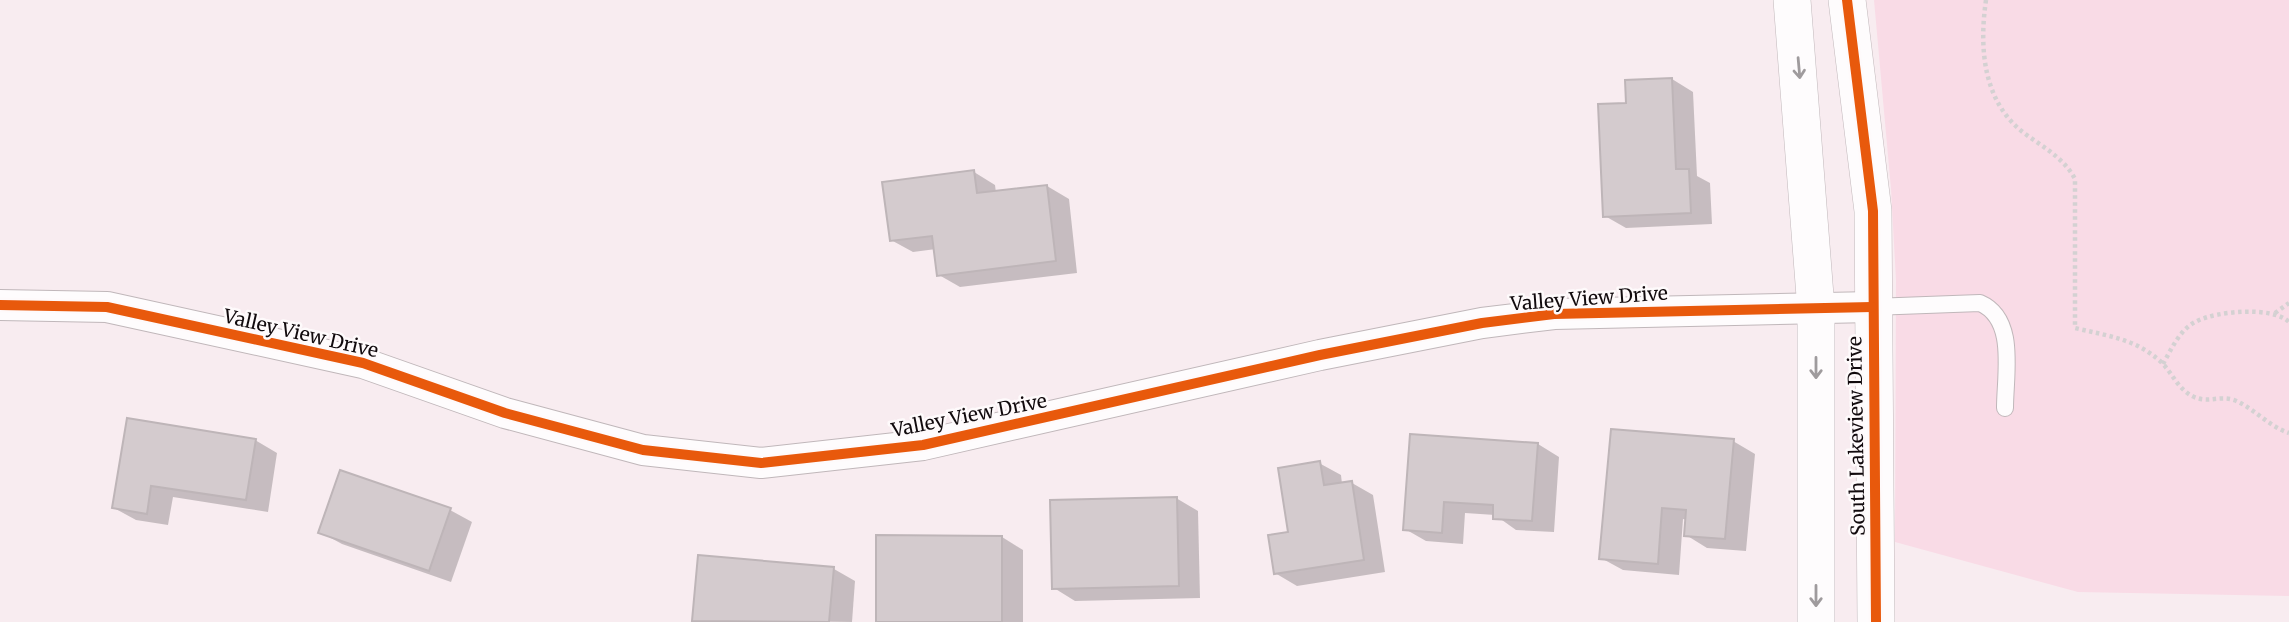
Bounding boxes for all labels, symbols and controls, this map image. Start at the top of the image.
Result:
one-way arrow [1792,56,1805,79]
street label: Valley View Drive [1508,281,1669,316]
street label: Valley View Drive [220,303,381,362]
street label: South Lakeview Drive [1842,336,1870,536]
one-way arrow [1809,357,1823,380]
street label: Valley View Drive [888,388,1049,442]
one-way arrow [1809,584,1823,607]

